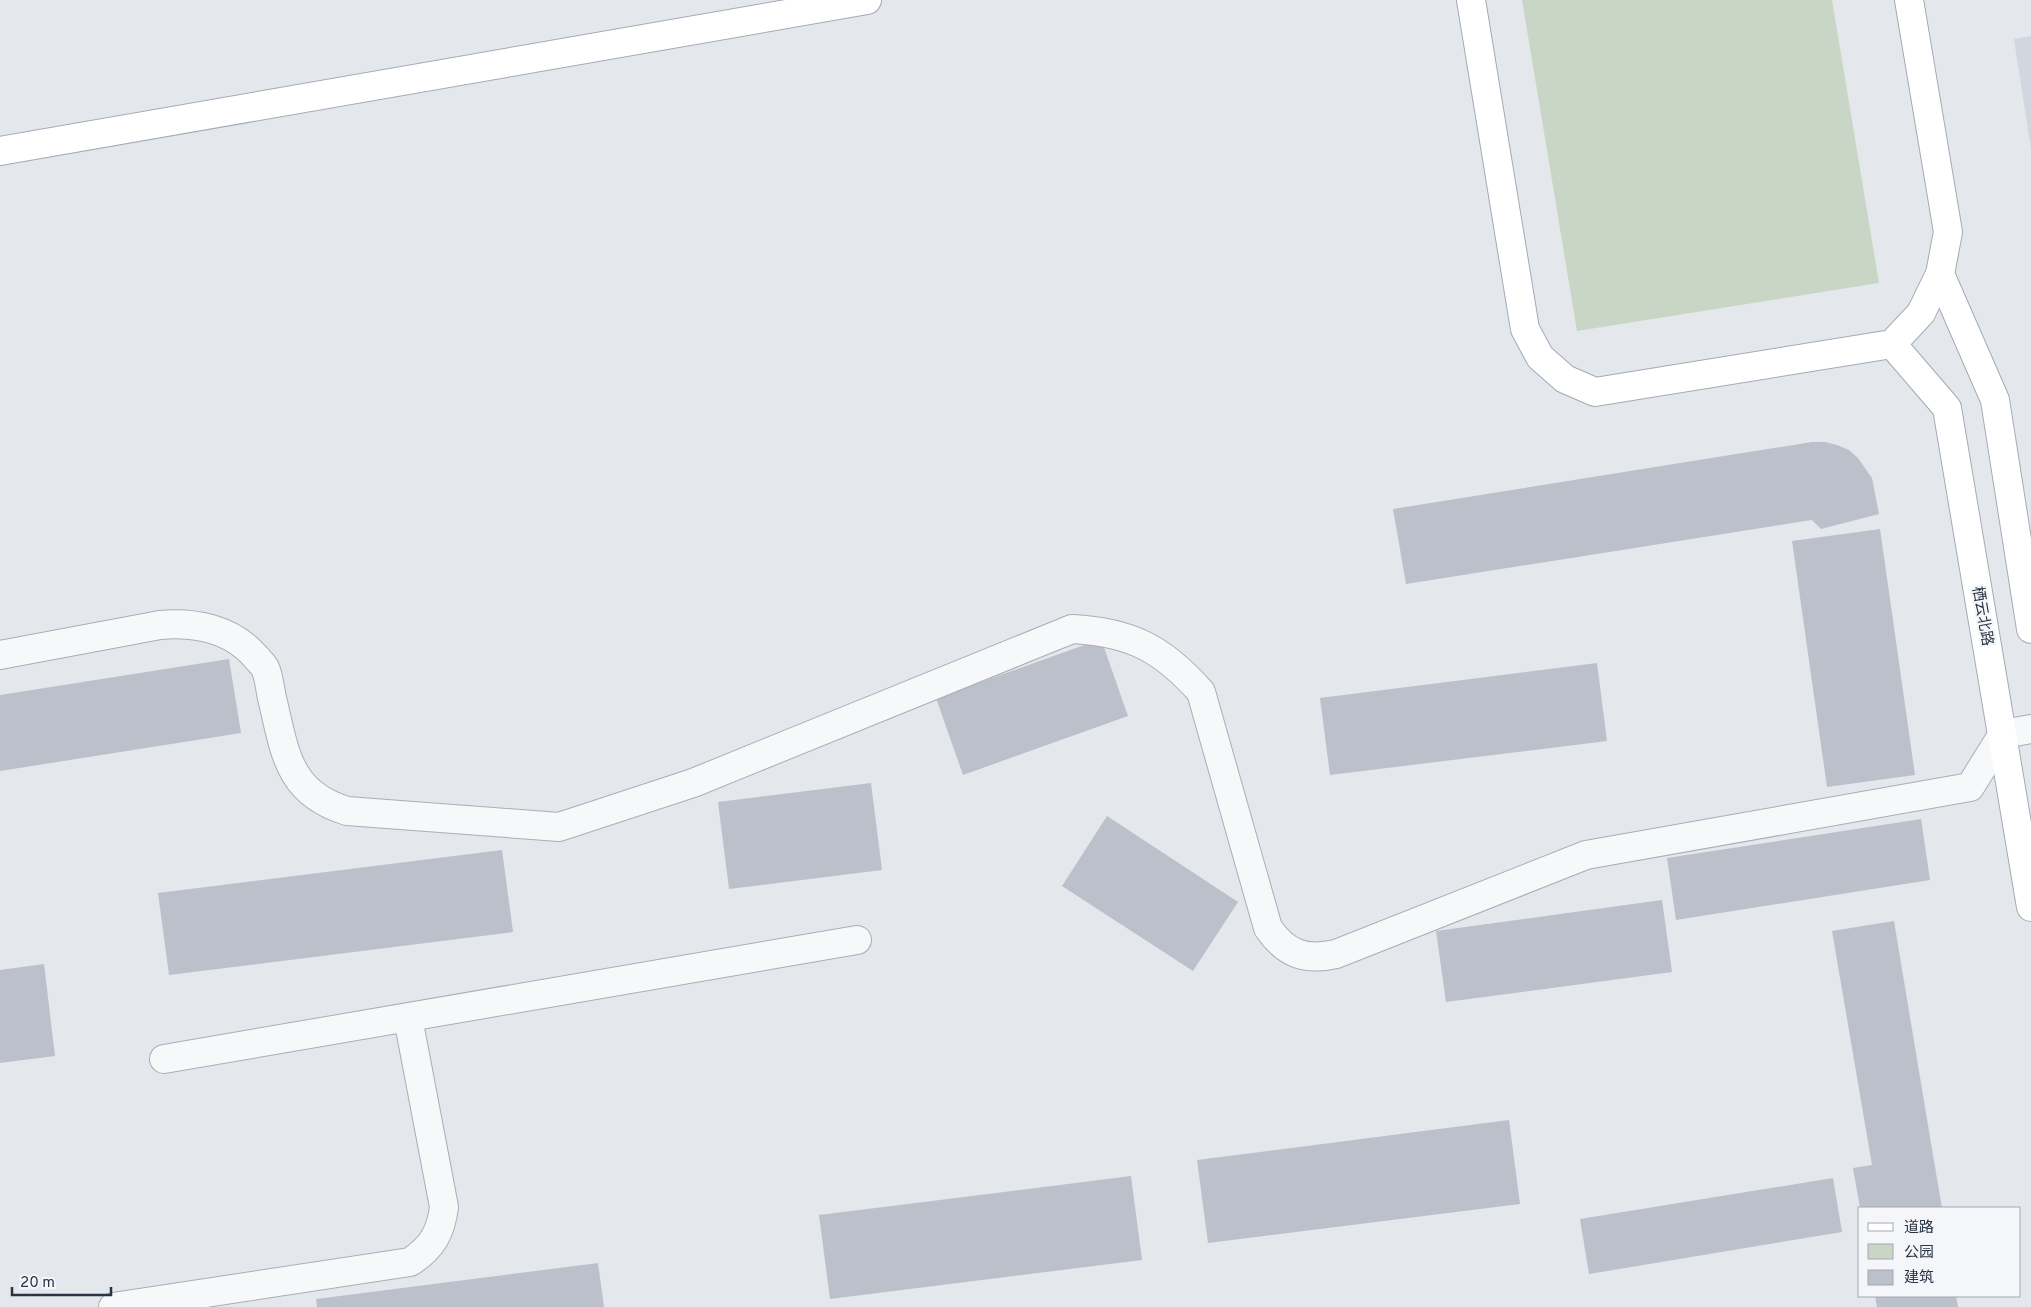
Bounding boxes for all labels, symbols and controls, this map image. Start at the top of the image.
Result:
street label: 栖云北路 [1967,585,1997,647]
legend [1858,1207,2021,1297]
text: 道路 [1904,1219,1934,1238]
text: 公园 [1904,1244,1934,1263]
scale bar [12,1264,111,1296]
text: 建筑 [1904,1269,1934,1288]
text: 20 m [20,1274,55,1293]

